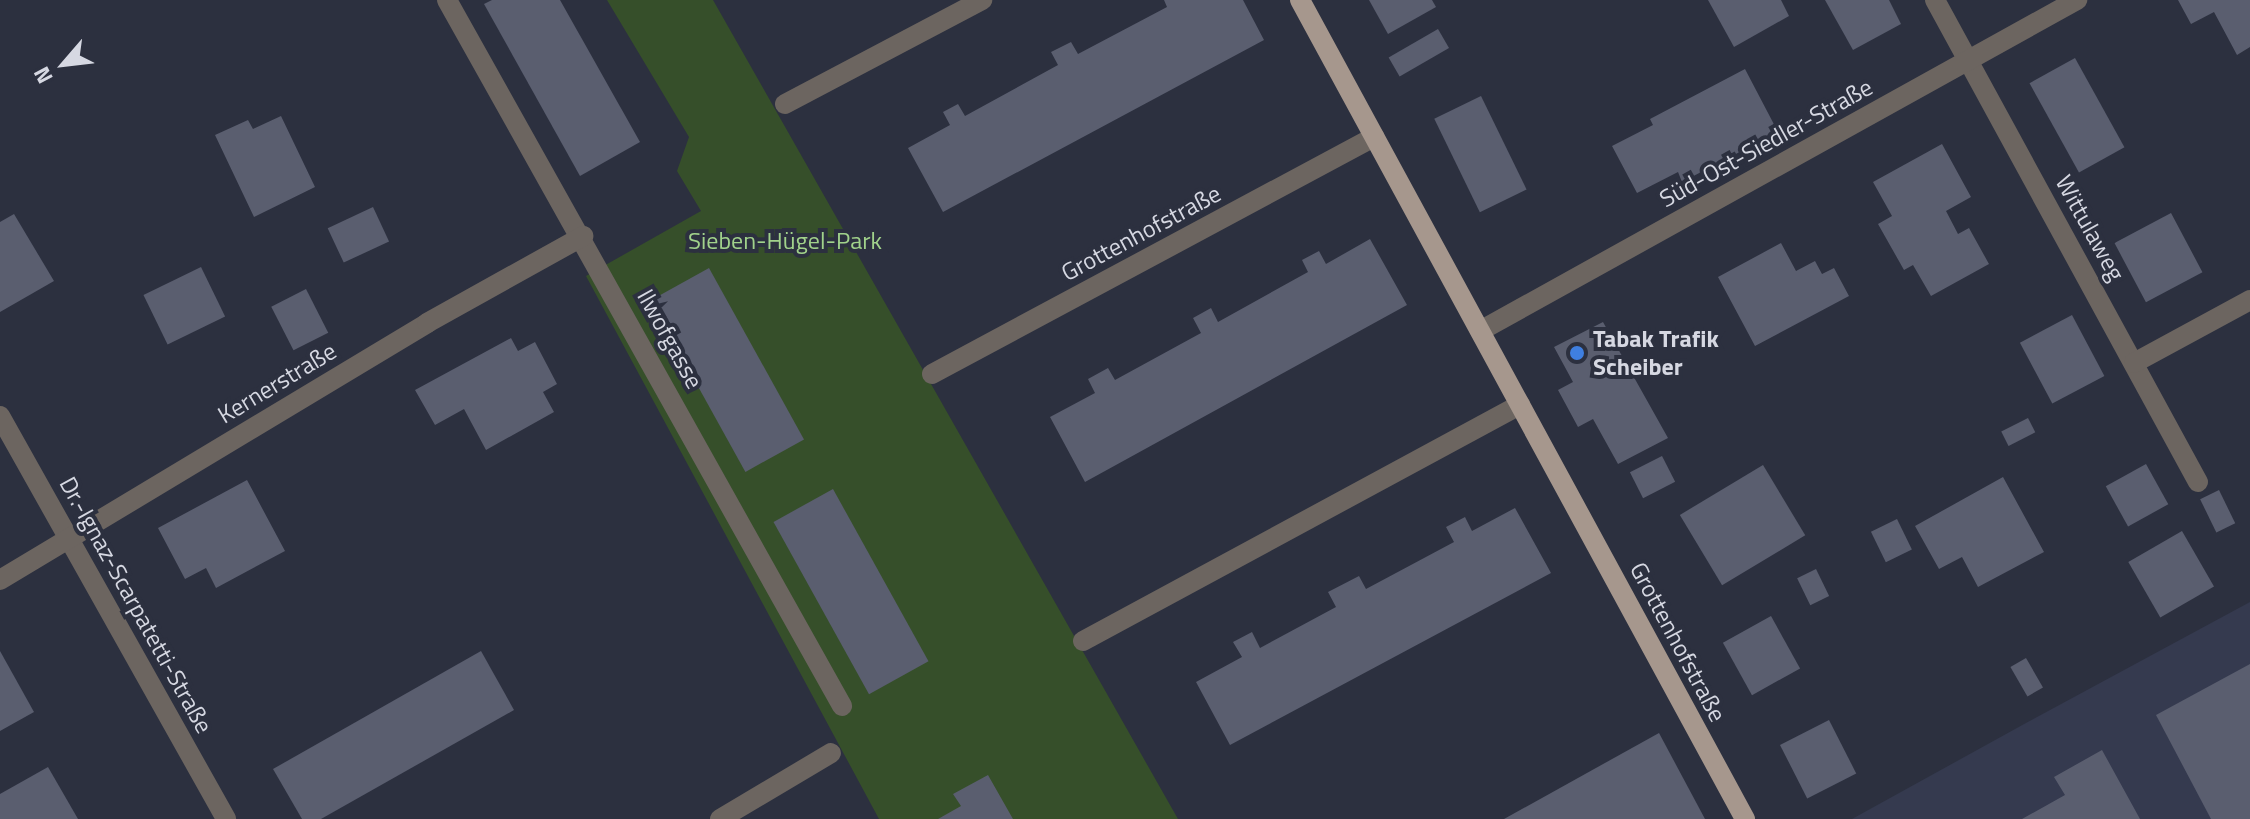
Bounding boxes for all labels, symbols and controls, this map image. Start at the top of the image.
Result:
north arrow [24,24,104,104]
text: N [24,61,61,90]
street label: Süd-Ost-Siedler-Straße [1655,72,1877,214]
street label: Wittulaweg [2049,170,2131,286]
street label: Grottenhofstraße [1056,179,1226,287]
park label: Sieben-Hügel-Park [688,227,882,255]
street label: Ilwofgasse [631,284,709,394]
place label: Tabak Trafik Scheiber [1593,325,1719,381]
street label: Kernerstraße [213,336,341,430]
marker: Tabak Trafik Scheiber [1568,344,1586,362]
street label: Dr.-Ignaz-Scarpatetti-Straße [53,472,219,738]
street label: Grottenhofstraße [1624,557,1732,727]

